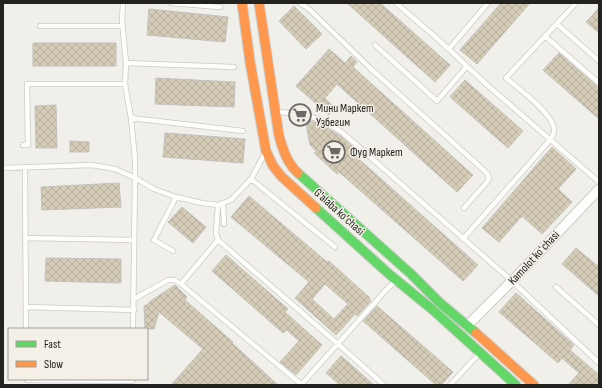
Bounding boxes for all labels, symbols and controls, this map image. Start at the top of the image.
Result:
place label: Мини Маркет Узбегим [316,101,374,130]
supermarket icon: Мини Маркет Узбегим [287,102,313,128]
supermarket icon: Фуд Маркет [321,139,347,165]
place label: Фуд Маркет [350,145,403,160]
street label: G'alaba ko'chasi [310,185,368,239]
street label: Kamolot koʻchasi [505,228,563,288]
legend [8,328,148,380]
text: Fast [44,337,61,352]
text: Slow [44,357,63,372]

